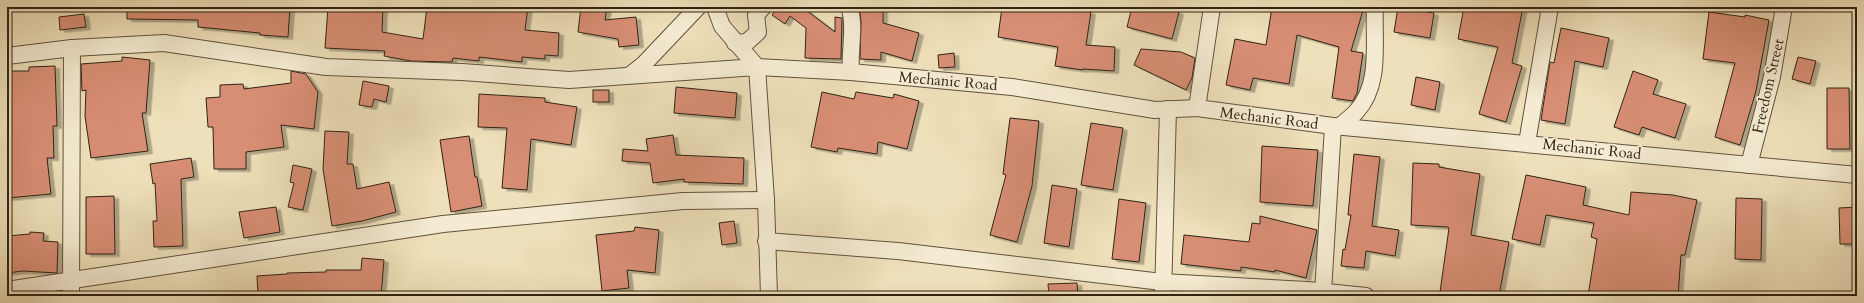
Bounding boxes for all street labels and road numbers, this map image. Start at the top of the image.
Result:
street label: Freedom Street [1747,36,1789,135]
street label: Mechanic Road [898,67,998,95]
street label: Mechanic Road [1219,102,1319,134]
street label: Mechanic Road [1542,134,1642,164]

